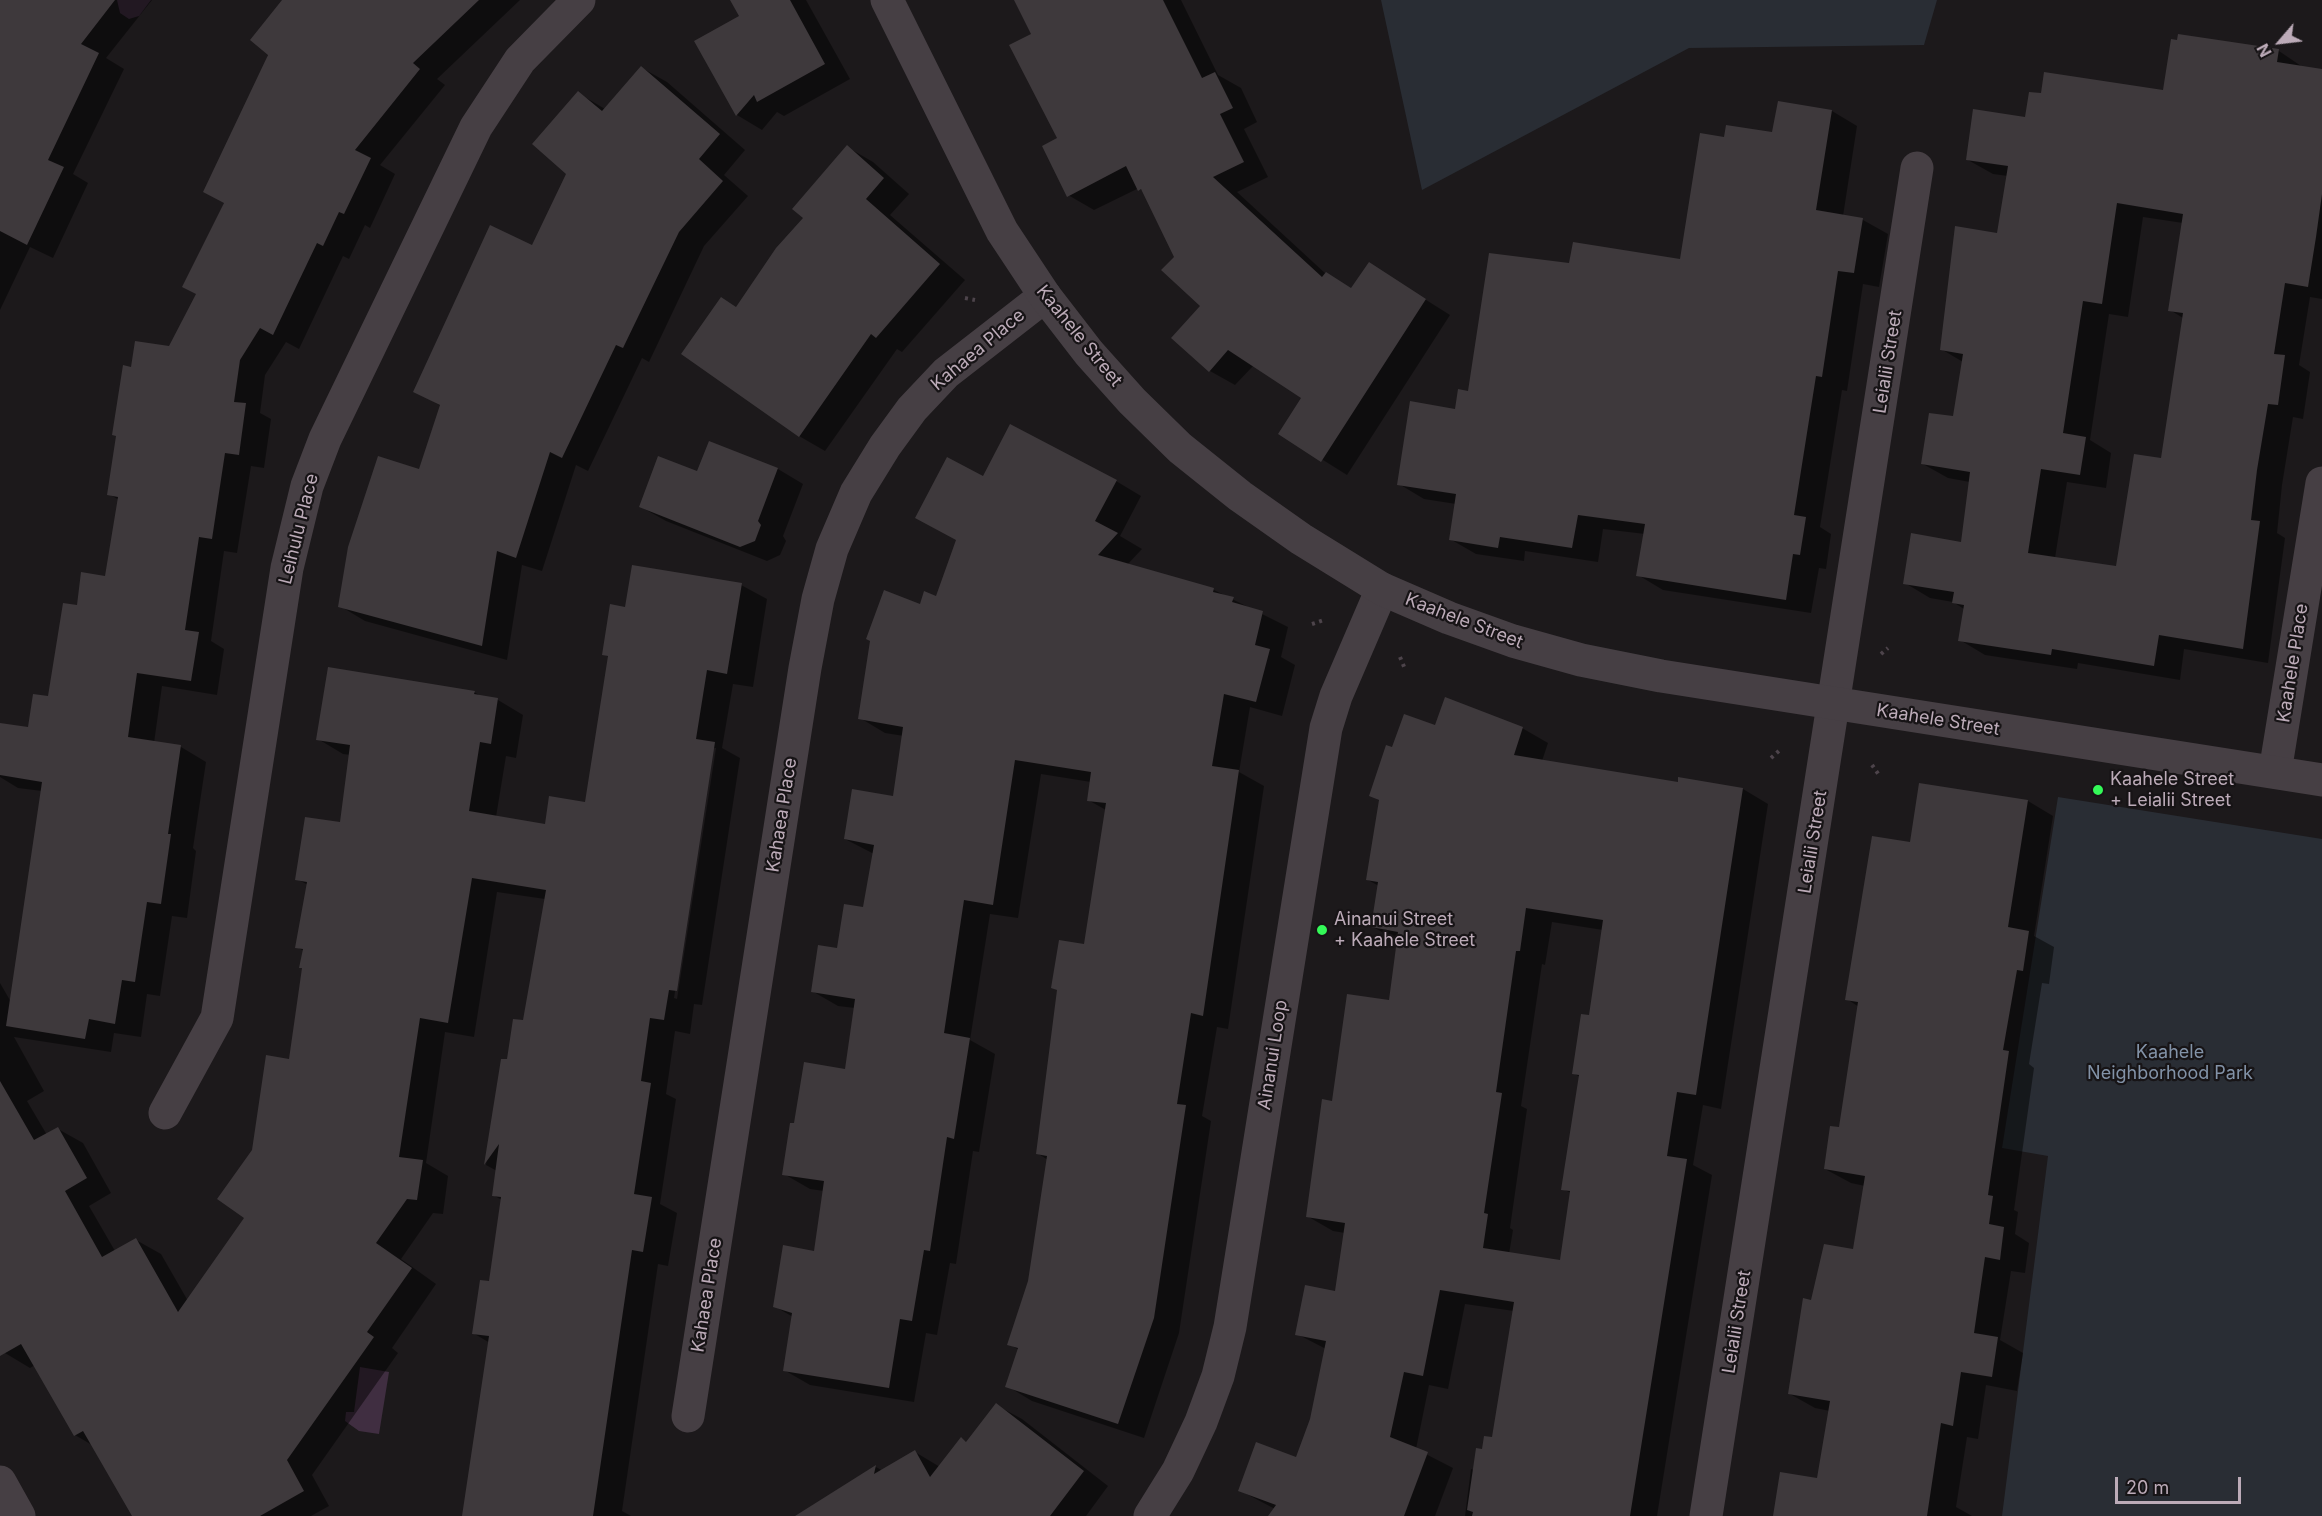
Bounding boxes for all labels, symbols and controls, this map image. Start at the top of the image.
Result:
north arrow [2250,12,2310,72]
text: N [2252,40,2276,61]
street label: Kaahele Street [1032,281,1126,391]
street label: Kahaea Place [927,305,1029,395]
street label: Leialii Street [1869,309,1907,415]
street label: Leihulu Place [275,472,323,586]
street label: Kaahele Street [1402,589,1526,653]
street label: Kaahele Place [2273,602,2313,724]
street label: Kaahele Street [1875,700,2001,740]
street label: Kahaea Place [762,756,802,874]
place label: Kaahele Street + Leialii Street [2110,769,2234,812]
marker: Kaahele Street + Leialii Street [2091,783,2105,797]
street label: Leialii Street [1794,789,1832,895]
place label: Ainanui Street + Kaahele Street [1334,909,1475,952]
marker: Ainanui Street + Kaahele Street [1315,923,1329,937]
street label: Ainanui Loop [1254,998,1292,1112]
park label: Kaahele Neighborhood Park [2087,1042,2253,1084]
street label: Kahaea Place [687,1236,727,1354]
street label: Leialii Street [1718,1269,1756,1375]
scale bar [2118,1465,2244,1503]
text: 20 m [2126,1477,2169,1498]

